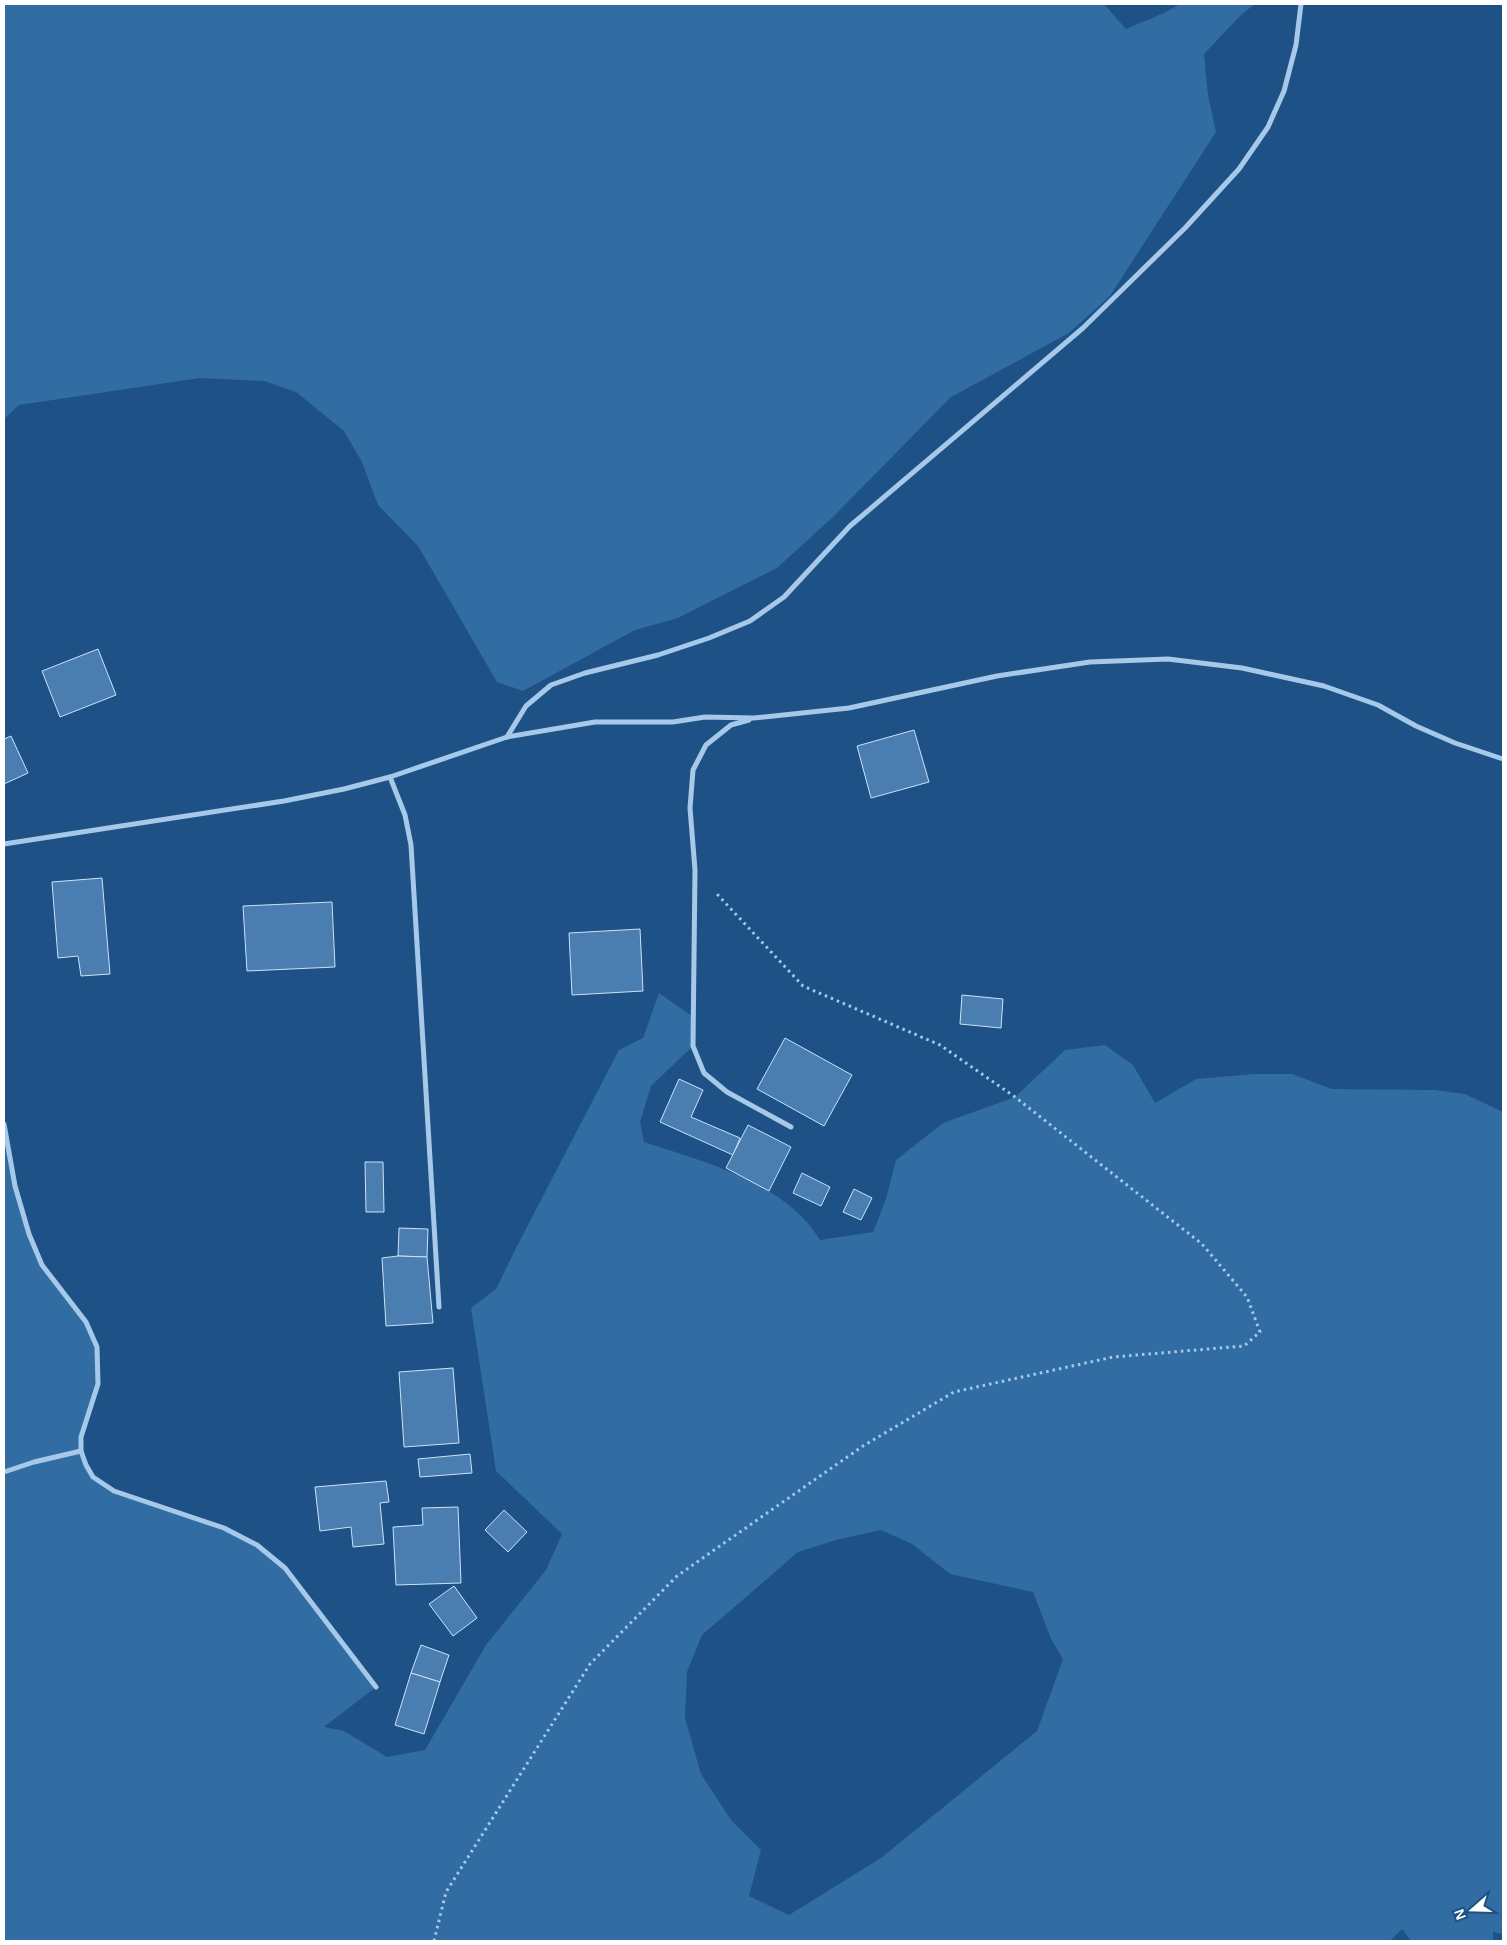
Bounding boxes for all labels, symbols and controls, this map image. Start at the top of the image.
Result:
north arrow [1447,1885,1497,1935]
text: N [1451,1907,1469,1922]

